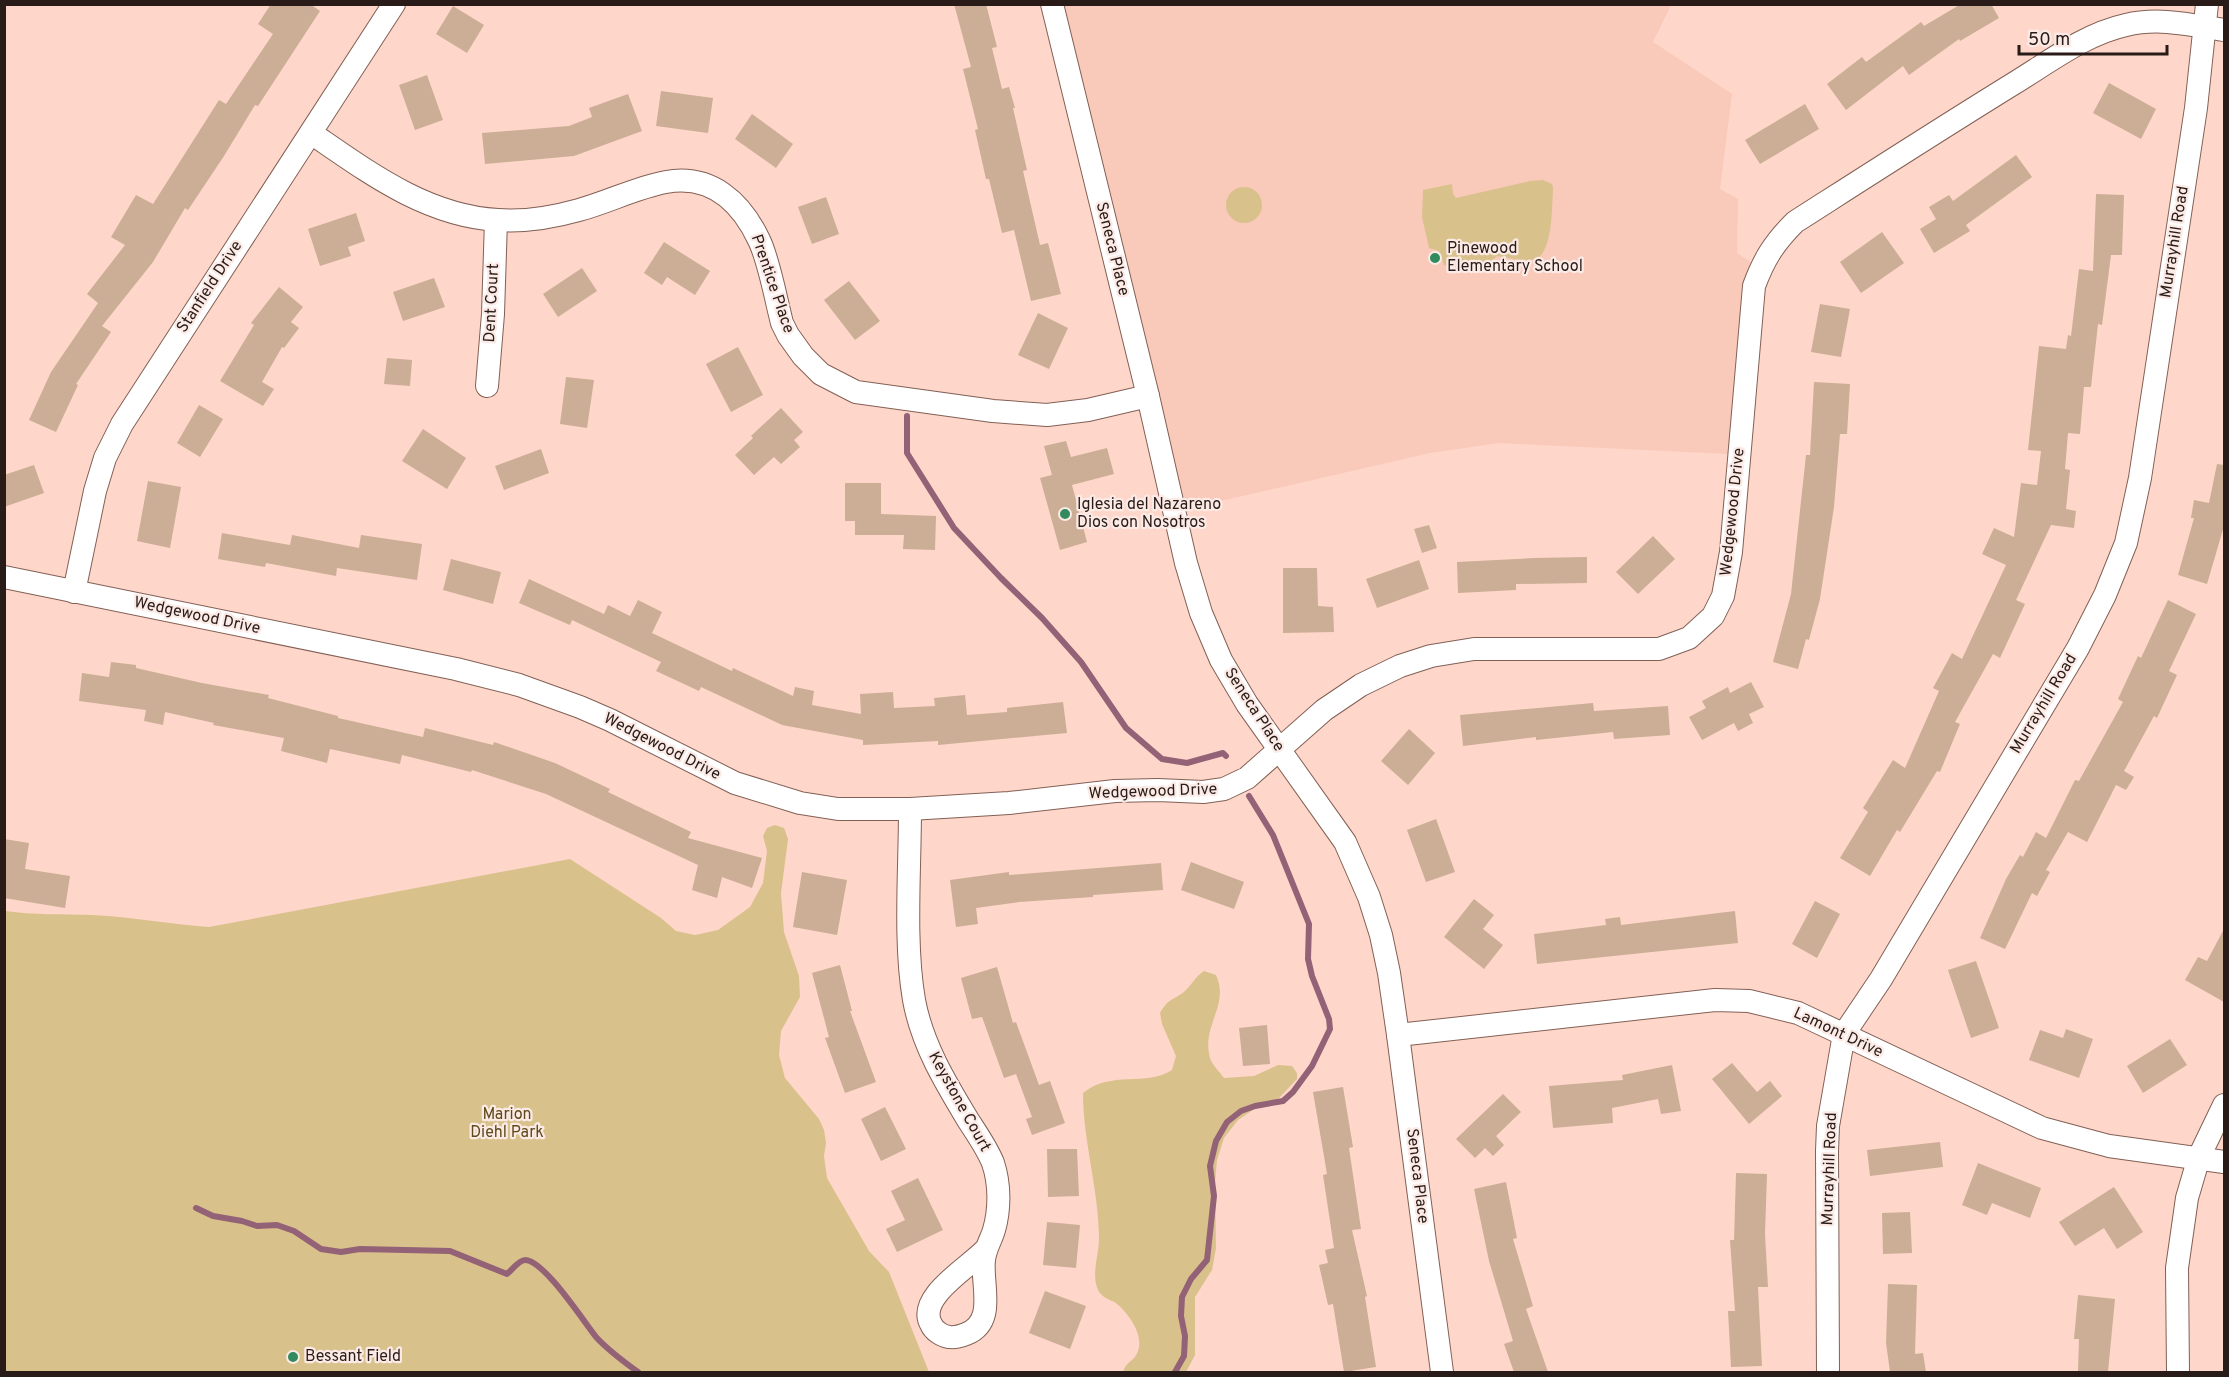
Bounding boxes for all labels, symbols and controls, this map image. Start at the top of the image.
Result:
scale bar [2019,18,2168,56]
text: 50 m [2028,29,2070,52]
street label: Murrayhill Road [2156,185,2194,299]
street label: Seneca Place [1091,200,1133,298]
street label: Prentice Place [746,232,798,336]
street label: Stanfield Drive [173,237,247,337]
place label: Pinewood Elementary School [1447,239,1583,277]
marker: Pinewood Elementary School [1428,251,1442,265]
street label: Dent Court [480,263,504,343]
street label: Wedgewood Drive [1716,447,1750,577]
place label: Iglesia del Nazareno Dios con Nosotros [1077,495,1221,533]
marker: Iglesia del Nazareno Dios con Nosotros [1058,507,1072,521]
street label: Wedgewood Drive [132,593,262,639]
street label: Murrayhill Road [2006,650,2082,758]
street label: Seneca Place [1220,664,1288,756]
street label: Wedgewood Drive [600,709,724,785]
street label: Wedgewood Drive [1088,780,1218,804]
street label: Lamont Drive [1790,1004,1886,1062]
street label: Keystone Court [923,1048,995,1156]
park label: Marion Diehl Park [470,1105,544,1143]
street label: Murrayhill Road [1818,1112,1842,1226]
street label: Seneca Place [1401,1127,1433,1225]
place label: Bessant Field [305,1347,401,1367]
marker: Bessant Field [286,1350,300,1364]

